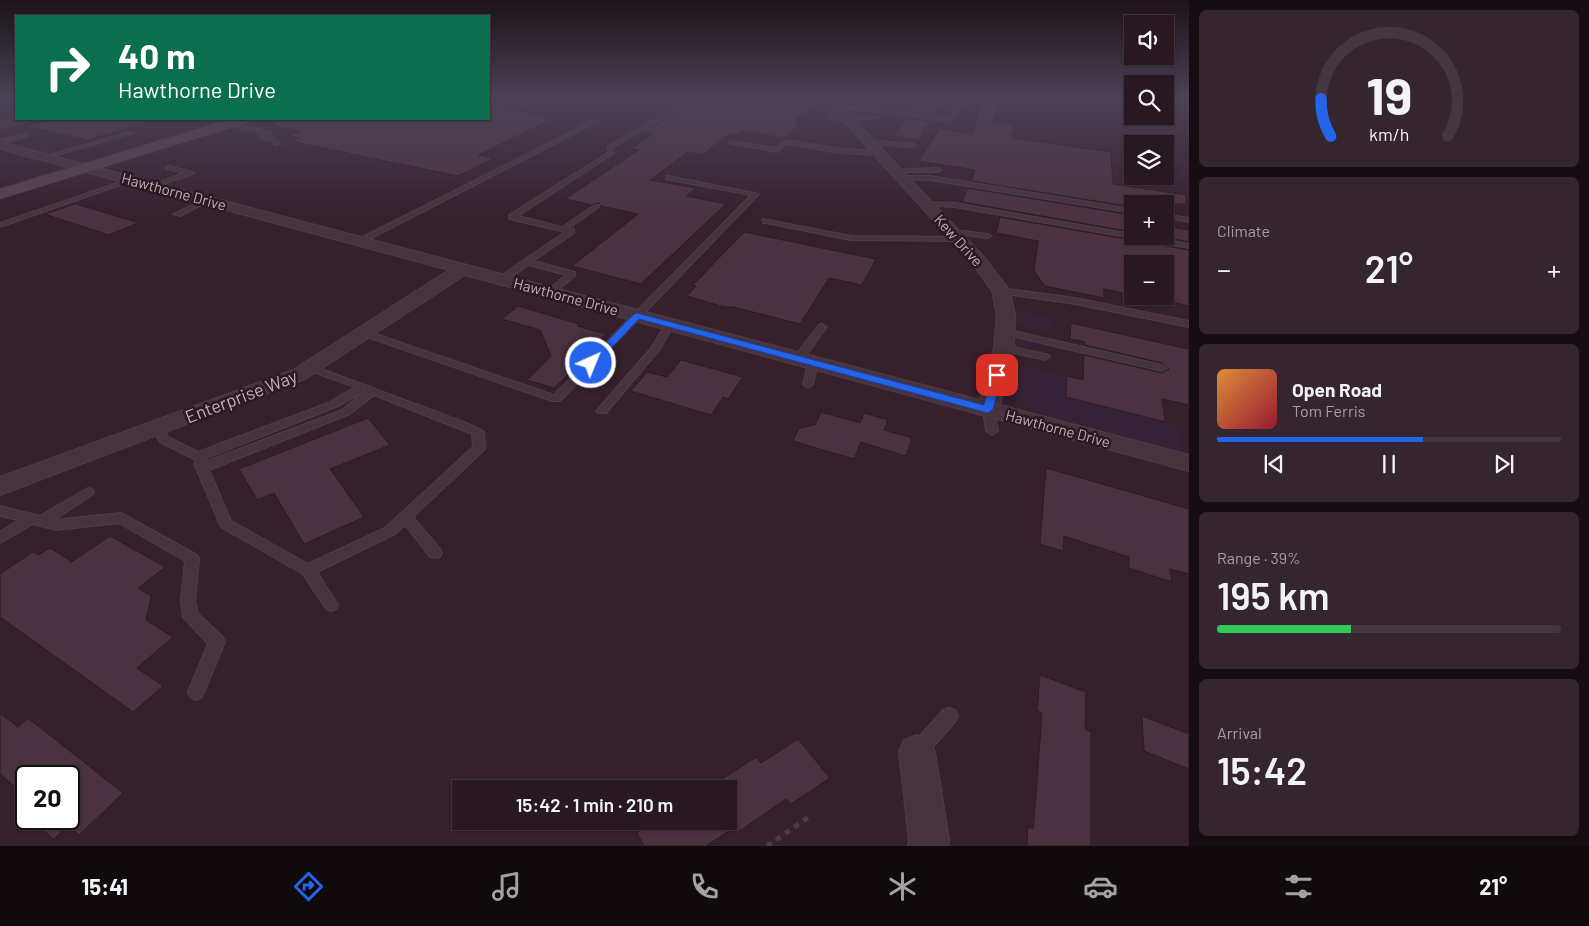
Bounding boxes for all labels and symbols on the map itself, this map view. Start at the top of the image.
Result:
street label: Hawthorne Drive [120,168,228,214]
street label: Kew Drive [931,210,987,270]
street label: Hawthorne Drive [512,273,620,319]
position arrow [564,336,616,388]
pin [976,354,1018,396]
street label: Enterprise Way [182,365,300,427]
street label: Hawthorne Drive [1004,405,1112,451]
speed limit sign: 20 [15,765,80,830]

